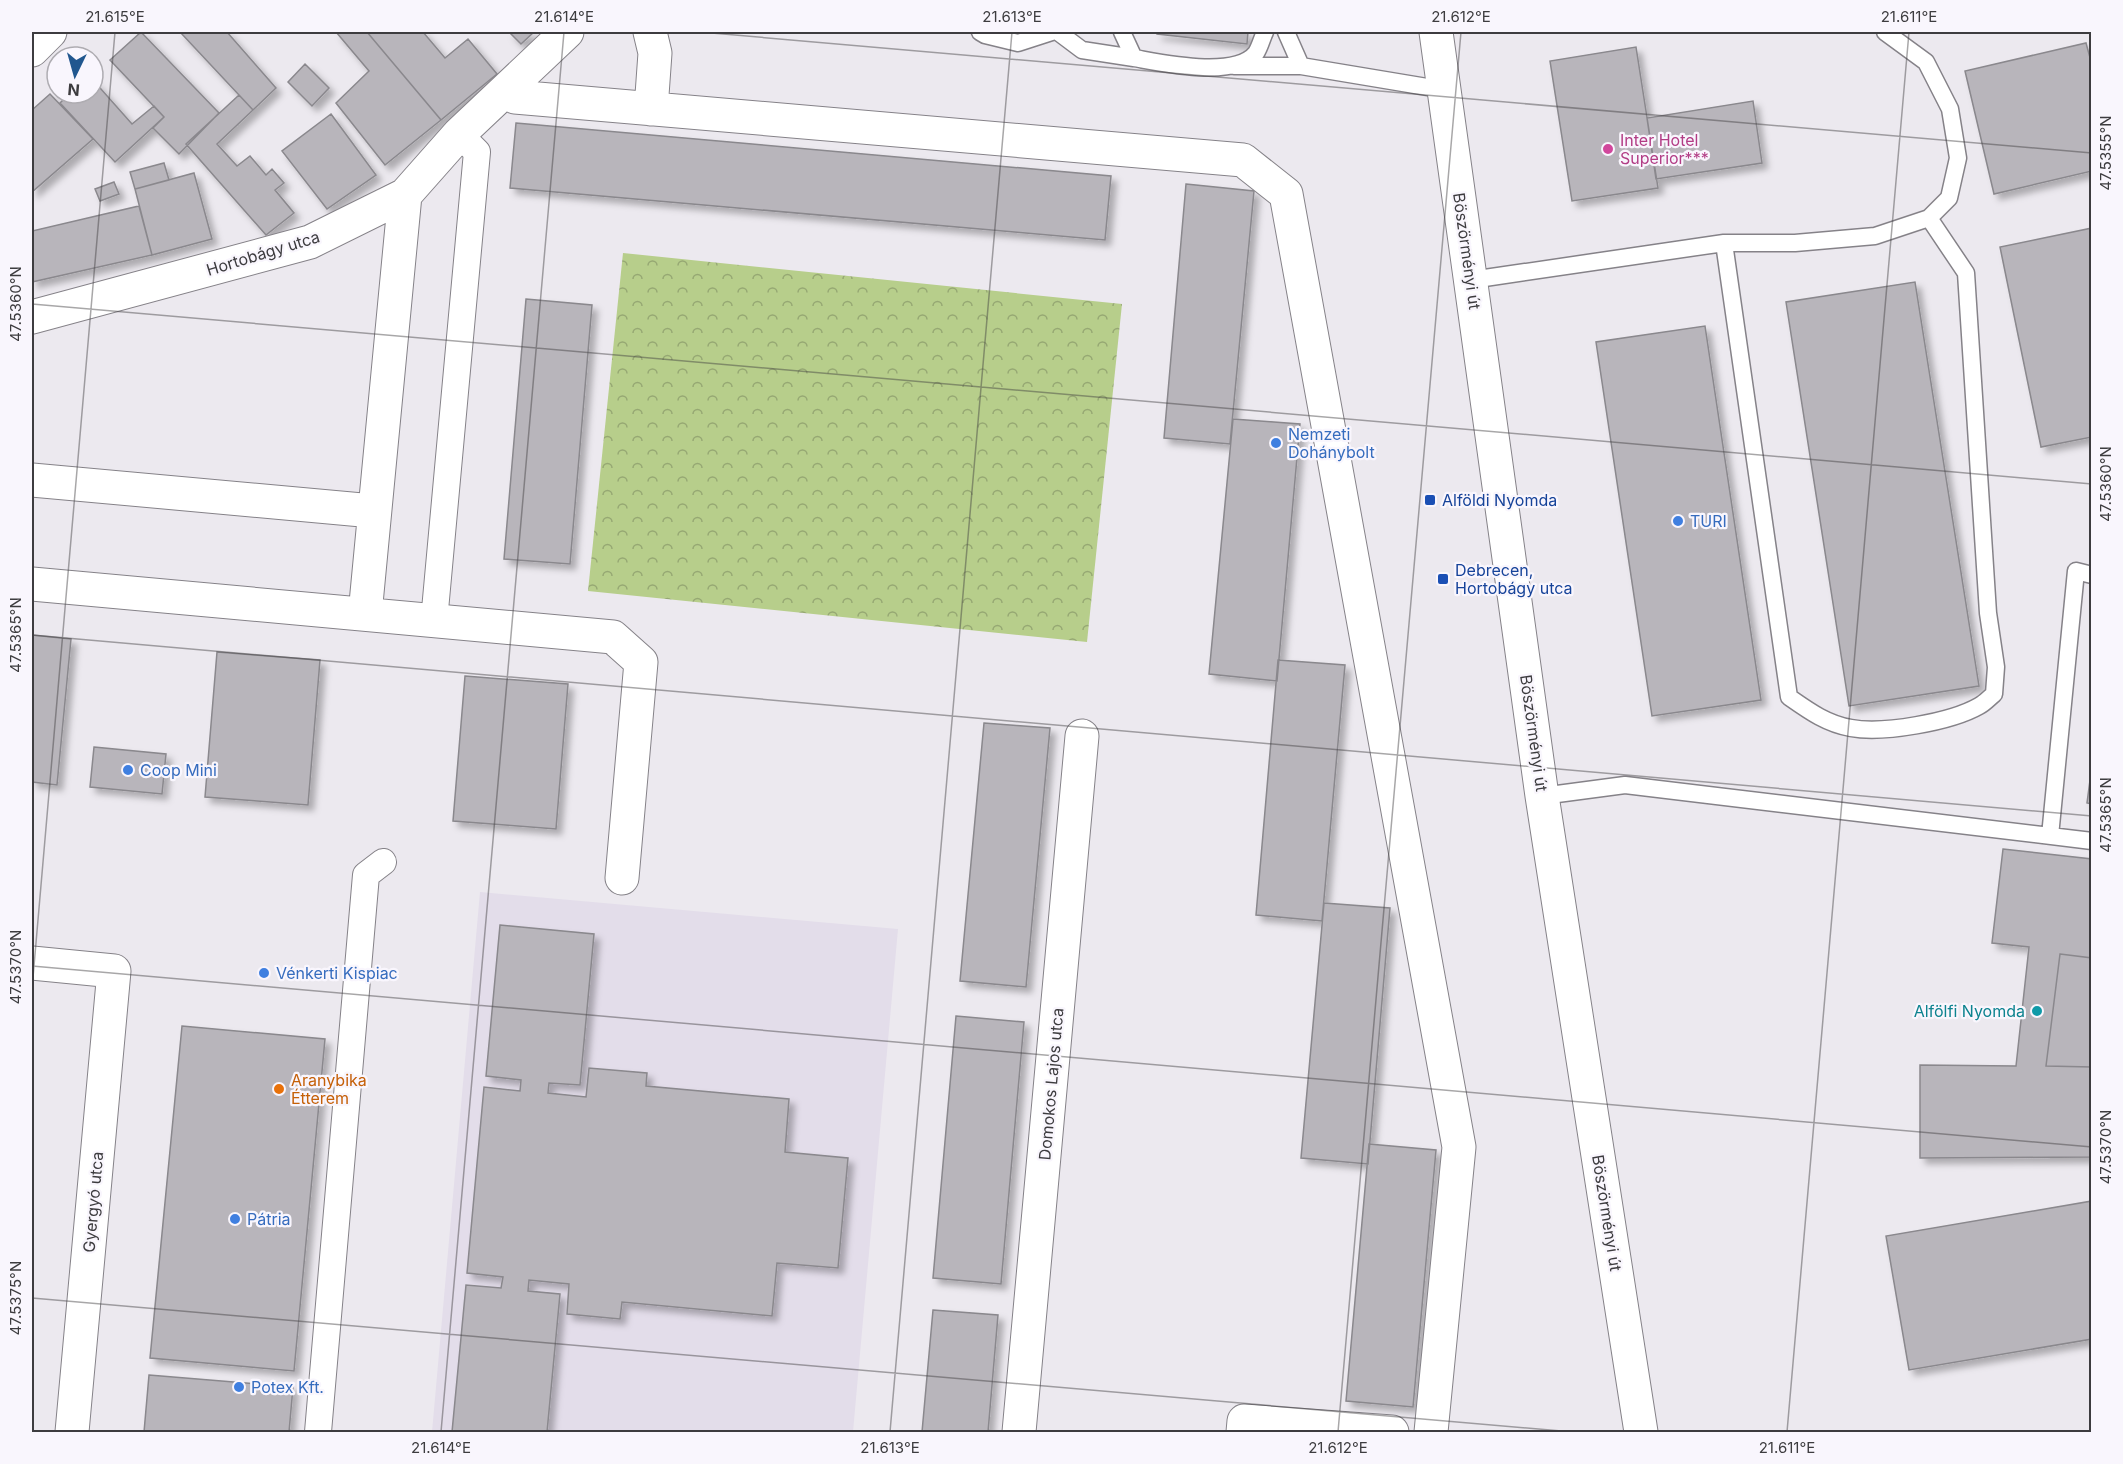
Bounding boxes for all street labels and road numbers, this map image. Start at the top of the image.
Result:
street label: Böszörményi út [1449,191,1485,311]
street label: Hortobágy utca [204,226,322,280]
street label: Böszörményi út [1516,673,1552,793]
street label: Domokos Lajos utca [1034,1007,1068,1161]
street label: Gyergyó utca [79,1151,107,1253]
street label: Böszörményi út [1588,1153,1626,1273]

